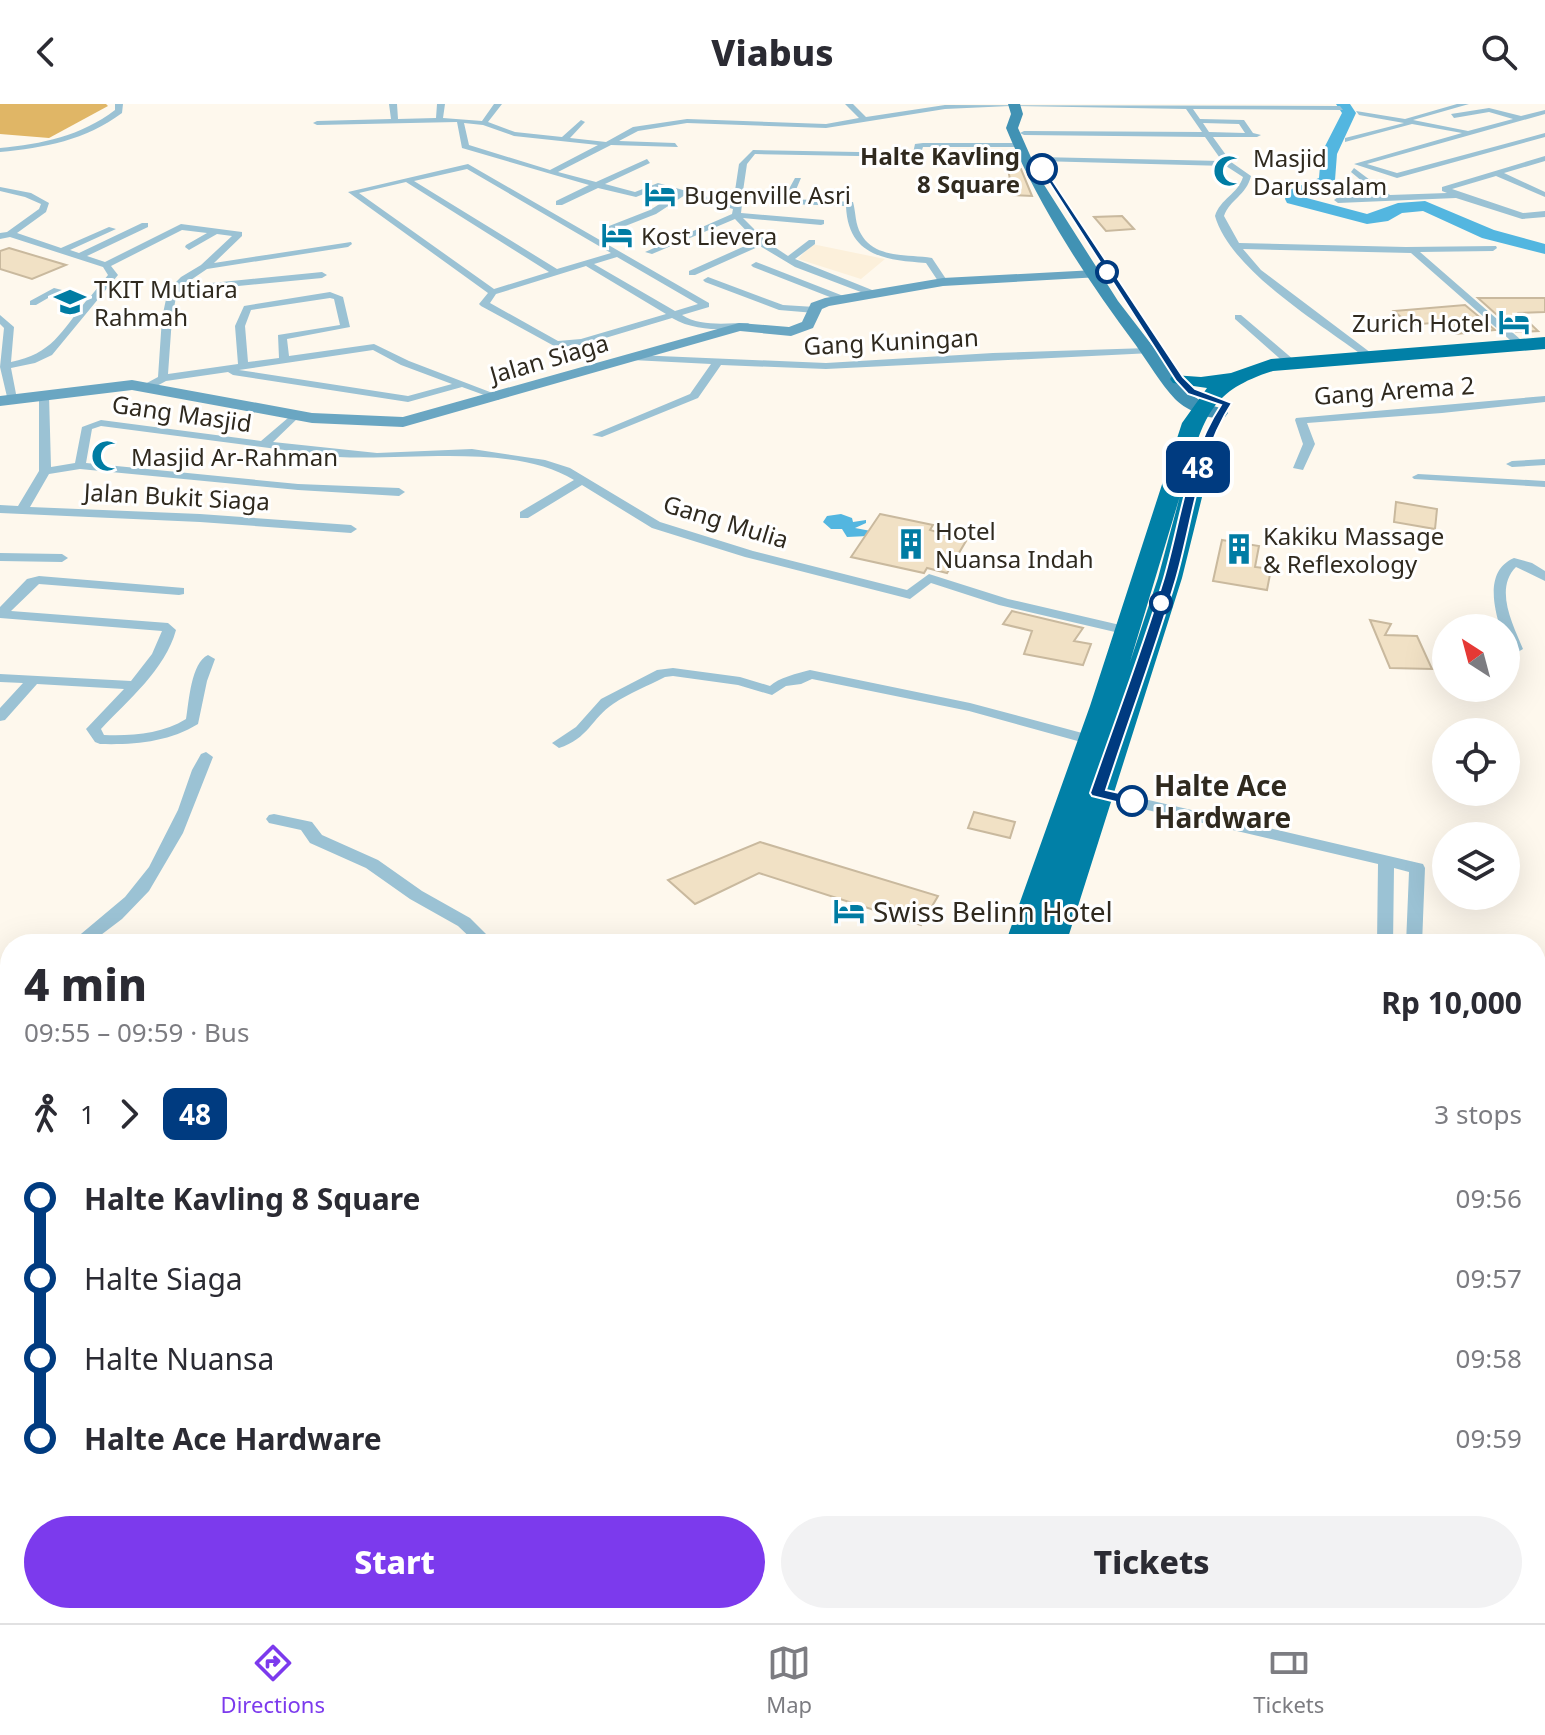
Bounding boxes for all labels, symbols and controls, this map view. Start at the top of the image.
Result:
text: Viabus [711,28,834,77]
icon: back [24,30,68,74]
icon: search [1477,30,1521,74]
place label: Halte Kavling 8 Square [860,139,1020,200]
place label: Masjid Darussalam [1253,141,1387,202]
marker: Halte Kavling 8 Square [1027,154,1057,184]
mosque icon: Masjid Darussalam [1212,154,1246,188]
hotel icon: Bugenville Asri [643,177,677,211]
place label: Bugenville Asri [684,178,851,211]
hotel icon: Kost Lievera [600,218,634,252]
place label: Kost Lievera [641,219,777,252]
unlabelled marker [1096,261,1118,283]
place label: TKIT Mutiara Rahmah [94,272,238,333]
school or university icon: TKIT Mutiara Rahmah [53,285,87,319]
hotel icon: Zurich Hotel [1497,305,1531,339]
place label: Zurich Hotel [1352,306,1490,339]
street label: Gang Kuningan [803,320,979,362]
street label: Jalan Siaga [484,325,612,391]
street label: Gang Arema 2 [1313,368,1475,412]
street label: Gang Masjid [110,387,254,439]
mosque icon: Masjid Ar-Rahman [90,439,124,473]
place label: Masjid Ar-Rahman [131,440,338,473]
line badge: 48 [1162,441,1234,493]
text: 48 [1182,448,1214,486]
street label: Jalan Bukit Siaga [81,475,271,517]
street label: Gang Mulia [659,486,793,556]
place label: Hotel Nuansa Indah [935,514,1094,575]
place label: Kakiku Massage & Reflexology [1263,519,1444,580]
building icon: Hotel Nuansa Indah [894,527,928,561]
building icon: Kakiku Massage & Reflexology [1222,532,1256,566]
unlabelled marker [1150,592,1172,614]
north arrow [1432,614,1520,702]
map controls [1432,614,1520,910]
button: locate [1432,718,1520,806]
place label: Halte Ace Hardware [1154,766,1291,836]
marker: Halte Ace Hardware [1117,786,1147,816]
button: layers [1432,822,1520,910]
place label: Swiss Belinn Hotel [873,892,1113,930]
hotel icon: Swiss Belinn Hotel [832,894,866,928]
text: 4 min [24,954,147,1014]
text: Rp 10,000 [1381,982,1522,1023]
text: 09:55 – 09:59 · Bus [24,1014,249,1050]
icon: walk [24,1092,68,1136]
icon: forward [107,1092,151,1136]
text: 48 [179,1095,211,1133]
text: 1 [80,1096,95,1132]
text: 3 stops [1434,1096,1522,1132]
text: Halte Kavling 8 Square [84,1178,420,1219]
text: 09:56 [1456,1180,1522,1216]
text: Halte Siaga [84,1258,243,1299]
text: 09:57 [1456,1260,1522,1296]
text: Halte Nuansa [84,1338,274,1379]
text: 09:58 [1456,1340,1522,1376]
text: Halte Ace Hardware [84,1418,382,1459]
text: 09:59 [1456,1420,1522,1456]
button: Start [24,1516,765,1608]
button: Tickets [781,1516,1522,1608]
tab: Directions [221,1641,325,1719]
tab: Map [766,1641,812,1719]
tab: Tickets [1253,1641,1324,1719]

